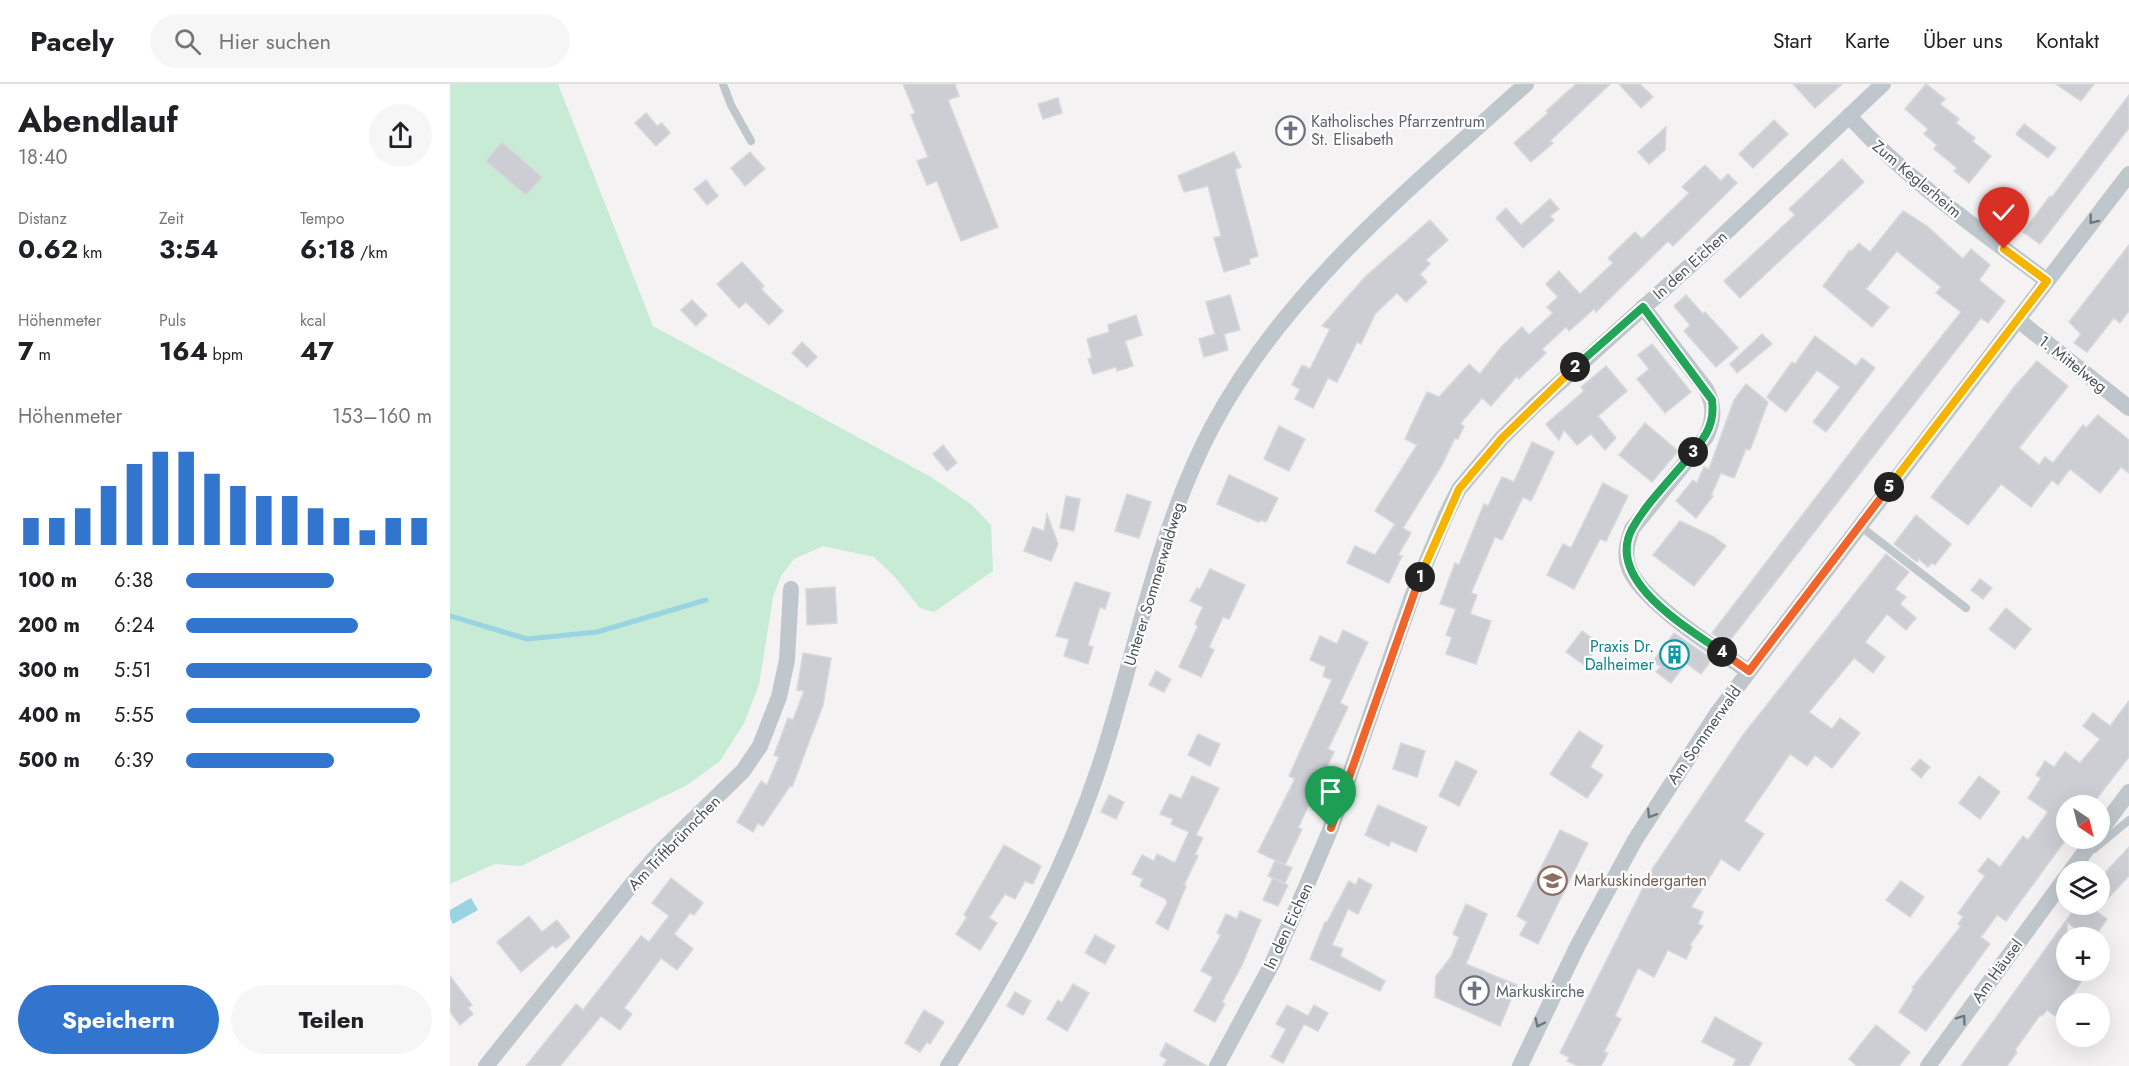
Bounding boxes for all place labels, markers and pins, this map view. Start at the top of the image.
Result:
place label: Katholisches Pfarrzentrum St. Elisabeth [1311,110,1485,151]
church icon: Katholisches Pfarrzentrum St. Elisabeth [1274,114,1306,146]
pin [1978,187,2029,249]
pin: 2 [1560,352,1590,382]
pin: 3 [1678,437,1708,467]
pin: 5 [1874,472,1904,502]
pin: 1 [1405,562,1435,592]
place label: Praxis Dr. Dalheimer [1585,635,1655,676]
pin: 4 [1707,637,1737,667]
building icon: Praxis Dr. Dalheimer [1659,639,1691,671]
pin [1305,766,1356,828]
school or university icon: Markuskindergarten [1537,864,1569,896]
place label: Markuskindergarten [1574,869,1707,892]
church icon: Markuskirche [1459,975,1491,1007]
place label: Markuskirche [1496,980,1585,1003]

